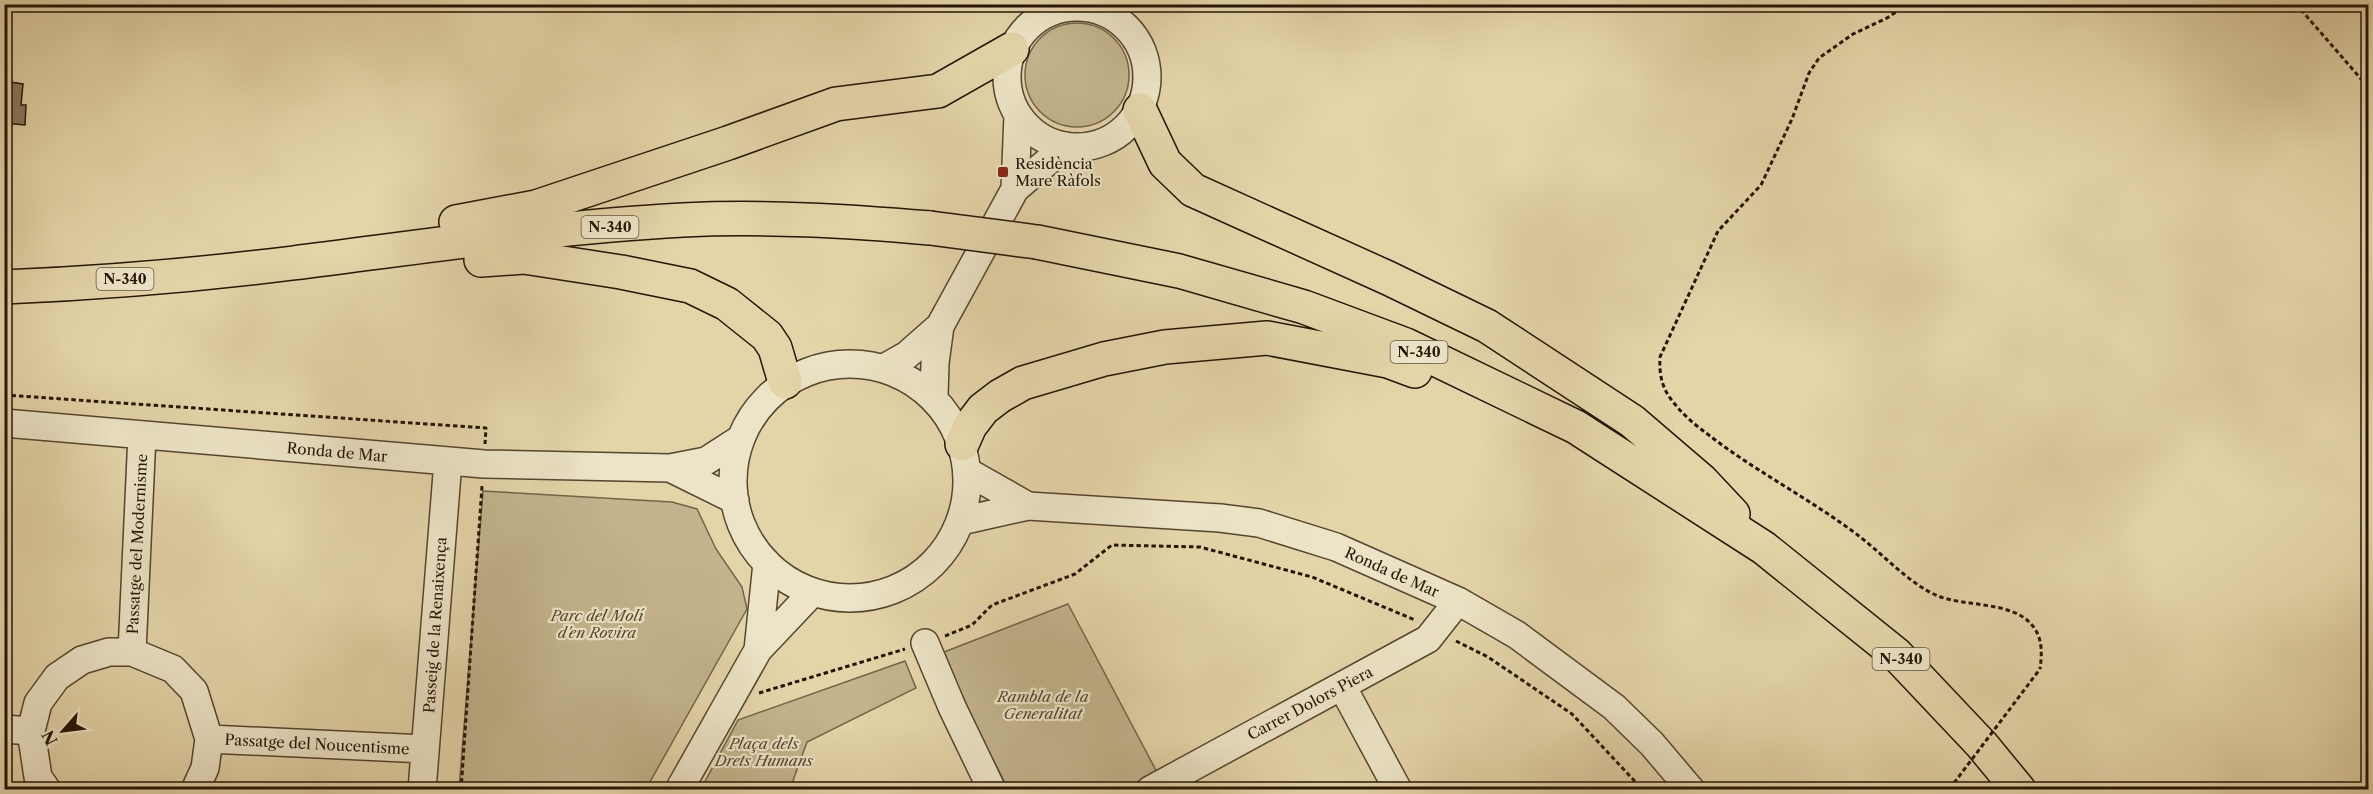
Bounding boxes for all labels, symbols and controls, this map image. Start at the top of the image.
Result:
place label: Residència Mare Ràfols [1015,154,1101,190]
marker: Residència Mare Ràfols [996,165,1010,179]
road number: N-340 [582,216,638,238]
road number: N-340 [96,268,154,290]
road number: N-340 [1390,341,1448,363]
street label: Ronda de Mar [286,438,389,466]
street label: Passatge del Modernisme [123,453,151,635]
street label: Passeig de la Renaixença [419,536,451,714]
street label: Ronda de Mar [1342,543,1443,602]
park label: Parc del Molí d'en Rovira [550,606,644,642]
road number: N-340 [1872,648,1930,670]
street label: Carrer Dolors Piera [1244,662,1376,744]
park label: Rambla de la Generalitat [996,687,1089,723]
north arrow [33,701,93,761]
text: N [38,727,62,749]
street label: Passatge del Noucentisme [224,730,410,758]
park label: Plaça dels Drets Humans [714,734,814,770]

